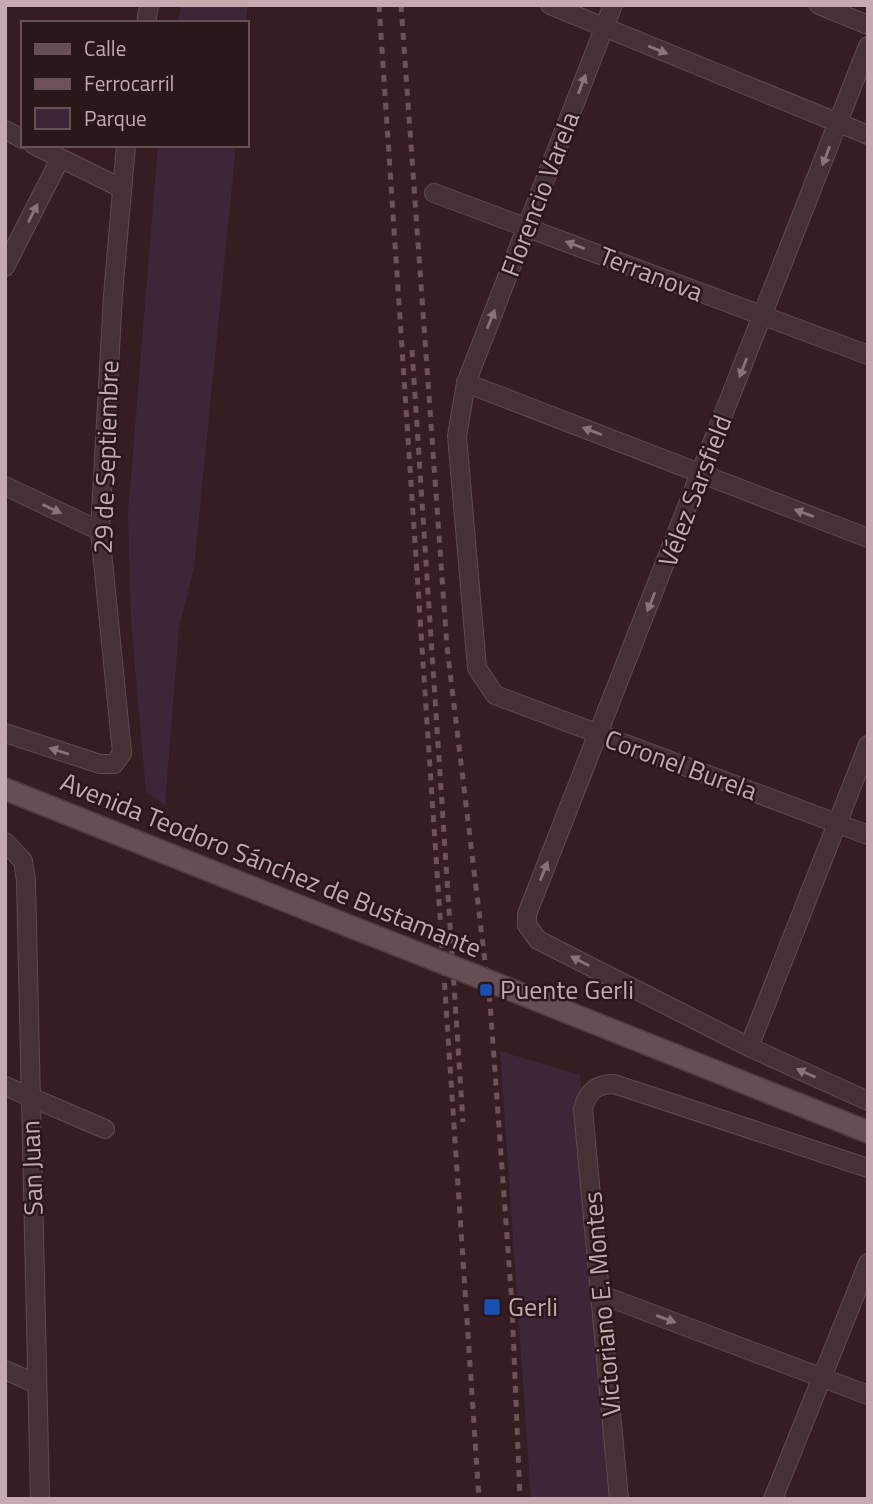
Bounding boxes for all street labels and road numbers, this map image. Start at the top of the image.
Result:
street label: Florencio Varela [490,106,589,282]
street label: Terranova [594,236,709,311]
street label: 29 de Septiembre [83,360,128,554]
street label: Vélez Sarsfield [648,409,741,572]
street label: Coronel Burela [600,719,763,810]
street label: Avenida Teodoro Sánchez de Bustamante [55,762,488,967]
street label: San Juan [10,1120,53,1216]
street label: Victoriano E. Montes [572,1190,631,1418]

